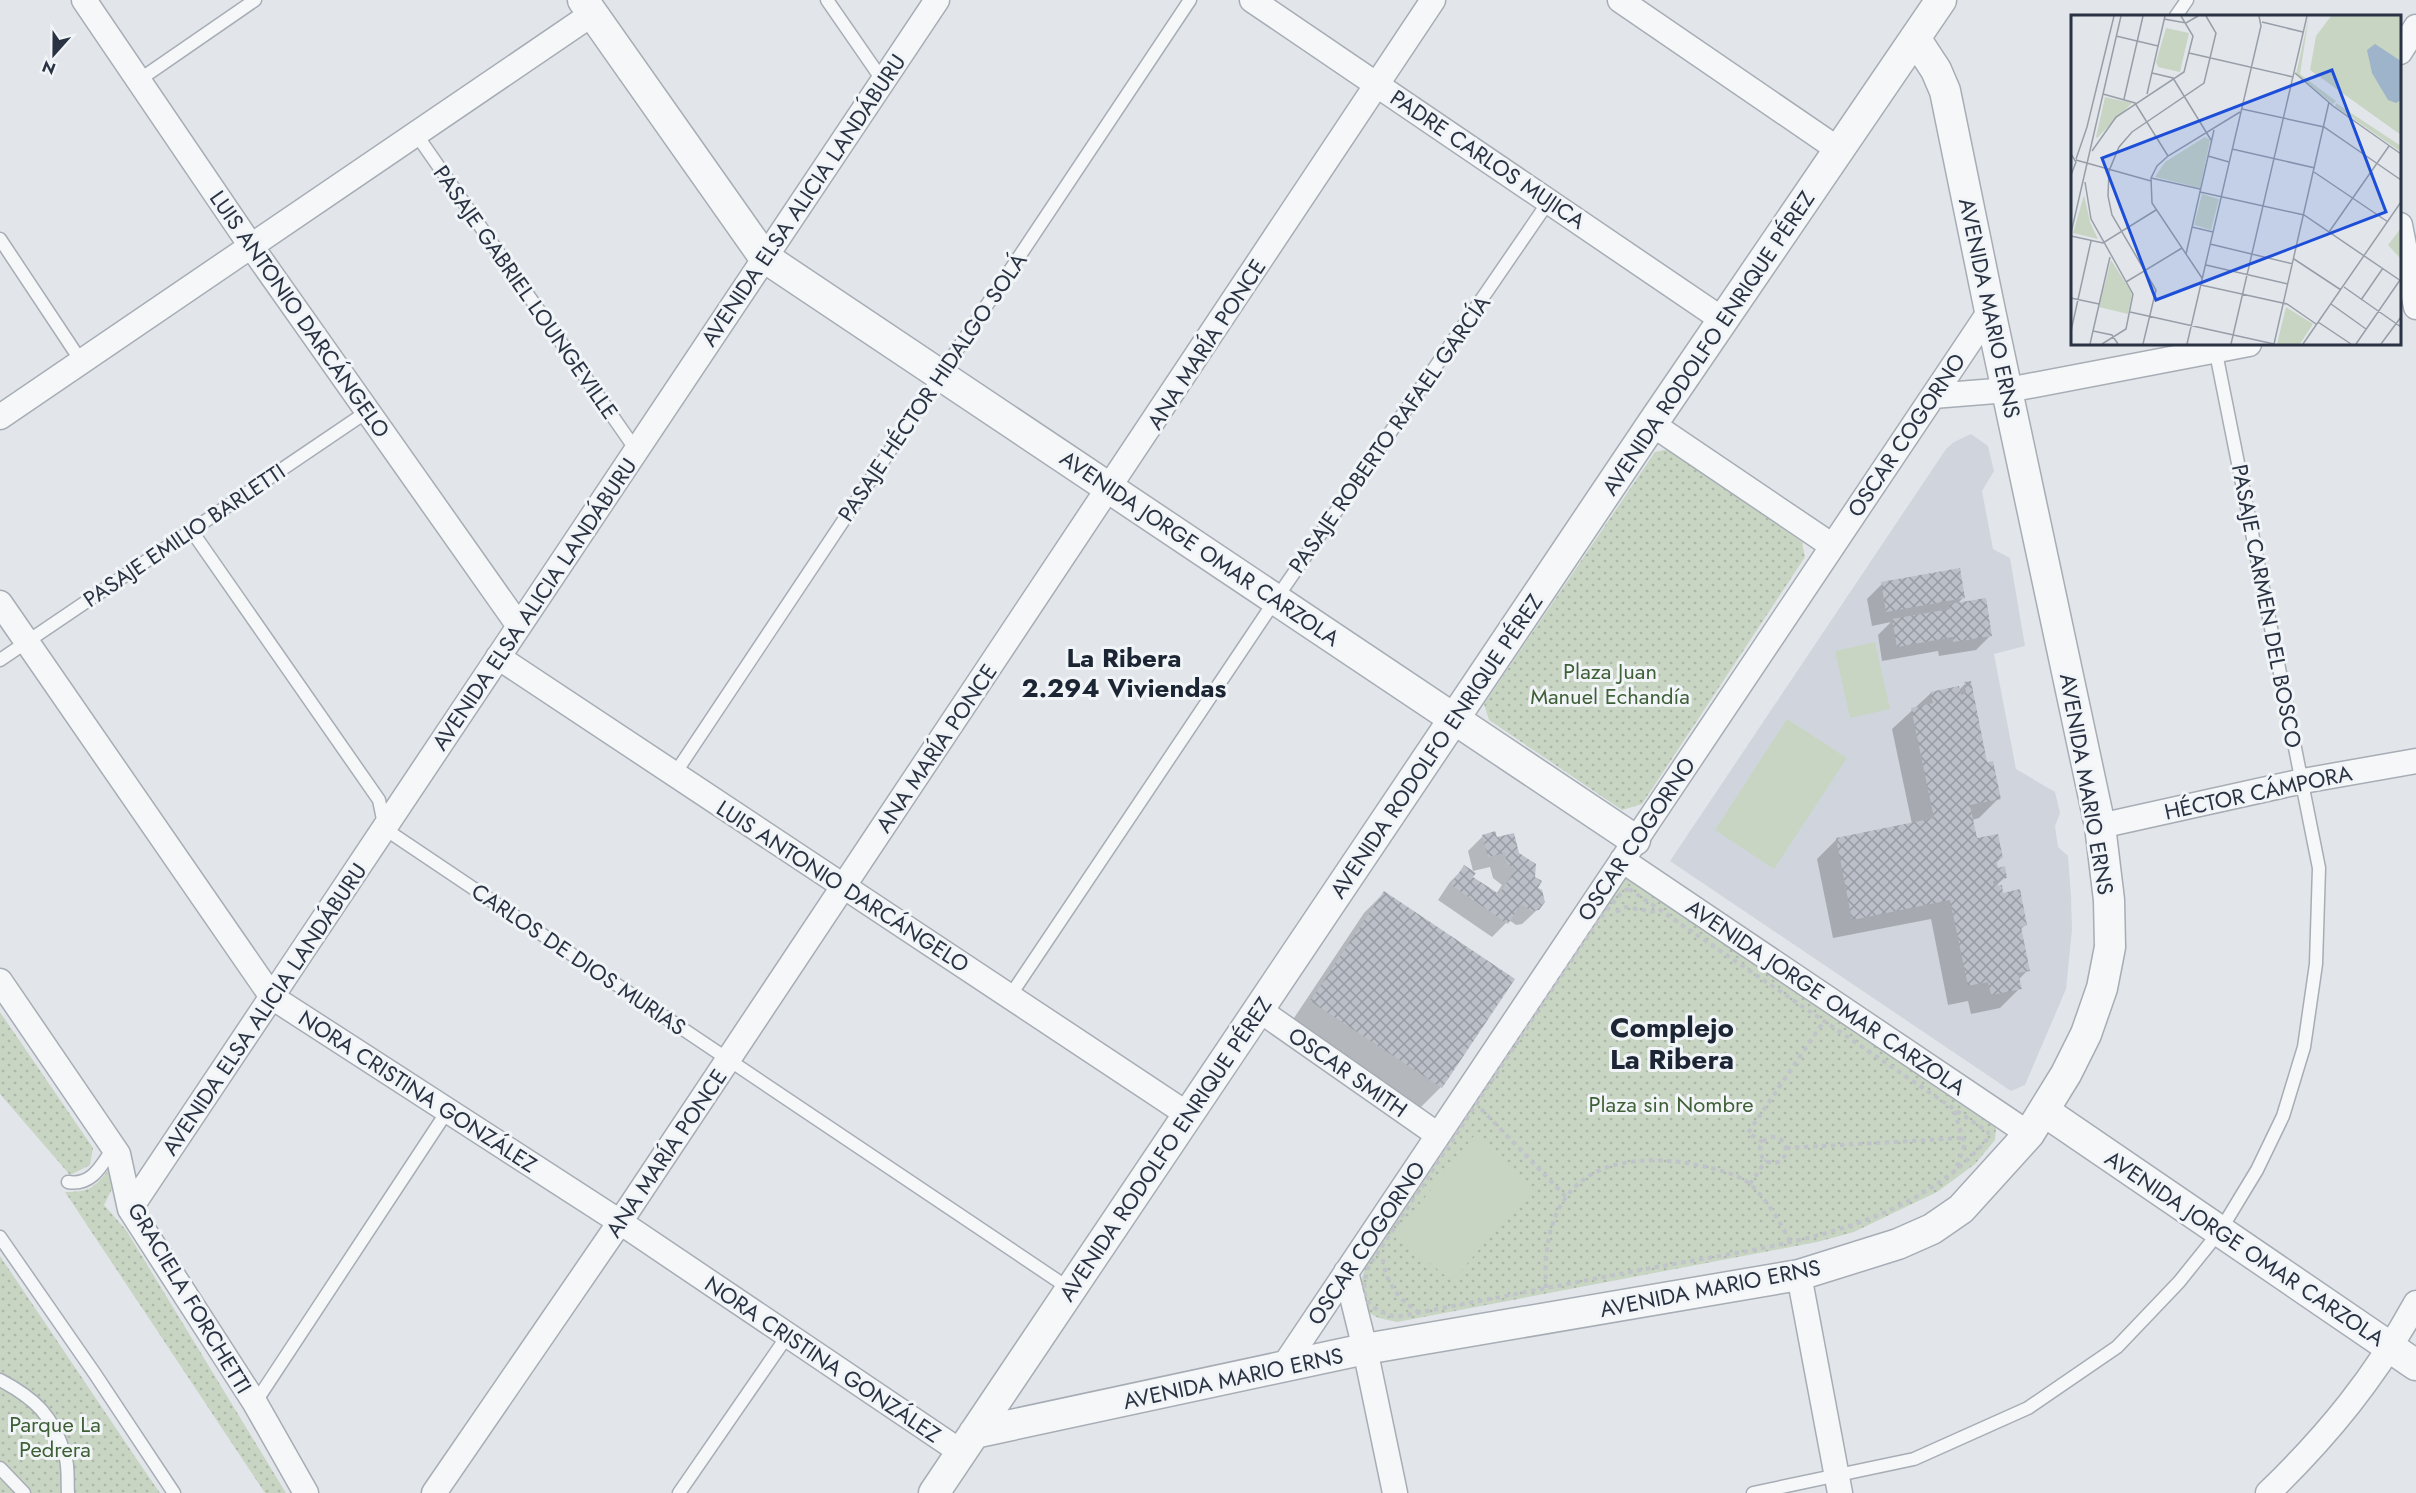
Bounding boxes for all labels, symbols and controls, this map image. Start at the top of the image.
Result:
inset map [2071,15,2401,345]
north arrow [24,24,84,84]
street label: AVENIDA ELSA ALICIA LANDÁBURU [693,47,913,353]
text: N [39,55,59,81]
street label: PADRE CARLOS MUJICA [1384,82,1592,237]
street label: PASAJE GABRIEL LOUNGEVILLE [426,159,626,425]
street label: LUIS ANTONIO DARCÁNGELO [202,184,398,444]
street label: AVENIDA RODOLFO ENRIQUE PÉREZ [1594,184,1822,502]
street label: AVENIDA MARIO ERNS [1951,195,2029,421]
street label: PASAJE HÉCTOR HIDALGO SOLÁ [830,246,1034,528]
street label: ANA MARÍA PONCE [1139,252,1273,436]
street label: PASAJE ROBERTO RAFAEL GARCÍA [1280,288,1498,579]
street label: OSCAR COGORNO [1839,347,1973,523]
street label: AVENIDA JORGE OMAR CARZOLA [1054,442,1347,654]
street label: AVENIDA ELSA ALICIA LANDÁBURU [424,451,644,757]
street label: PASAJE EMILIO BARLETTI [77,455,291,615]
street label: PASAJE CARMEN DEL BOSCO [2224,461,2310,751]
street label: AVENIDA RODOLFO ENRIQUE PÉREZ [1322,587,1550,905]
district label: La Ribera 2.294 Viviendas [1022,639,1227,707]
park label: Plaza Juan Manuel Echandía [1530,655,1690,712]
street label: ANA MARÍA PONCE [868,657,1004,839]
street label: AVENIDA MARIO ERNS [2052,671,2122,897]
street label: OSCAR COGORNO [1569,751,1703,927]
street label: HÉCTOR CÁMPORA [2161,756,2355,828]
street label: LUIS ANTONIO DARCÁNGELO [710,792,976,980]
street label: AVENIDA ELSA ALICIA LANDÁBURU [154,856,374,1162]
street label: CARLOS DE DIOS MURIAS [465,875,693,1043]
street label: AVENIDA JORGE OMAR CARZOLA [1680,891,1973,1103]
street label: AVENIDA RODOLFO ENRIQUE PÉREZ [1051,990,1279,1308]
street label: NORA CRISTINA GONZÁLEZ [293,1002,543,1180]
district label: Complejo La Ribera [1610,1007,1734,1080]
street label: OSCAR SMITH [1282,1019,1414,1125]
street label: ANA MARÍA PONCE [598,1062,734,1244]
park label: Plaza sin Nombre [1588,1088,1754,1120]
street label: AVENIDA JORGE OMAR CARZOLA [2099,1142,2392,1354]
street label: OSCAR COGORNO [1299,1155,1433,1331]
street label: GRACIELA FORCHETTI [120,1197,260,1399]
street label: AVENIDA MARIO ERNS [1597,1251,1823,1325]
street label: NORA CRISTINA GONZÁLEZ [699,1268,947,1450]
street label: AVENIDA MARIO ERNS [1120,1339,1346,1417]
park label: Parque La Pedrera [9,1408,101,1465]

